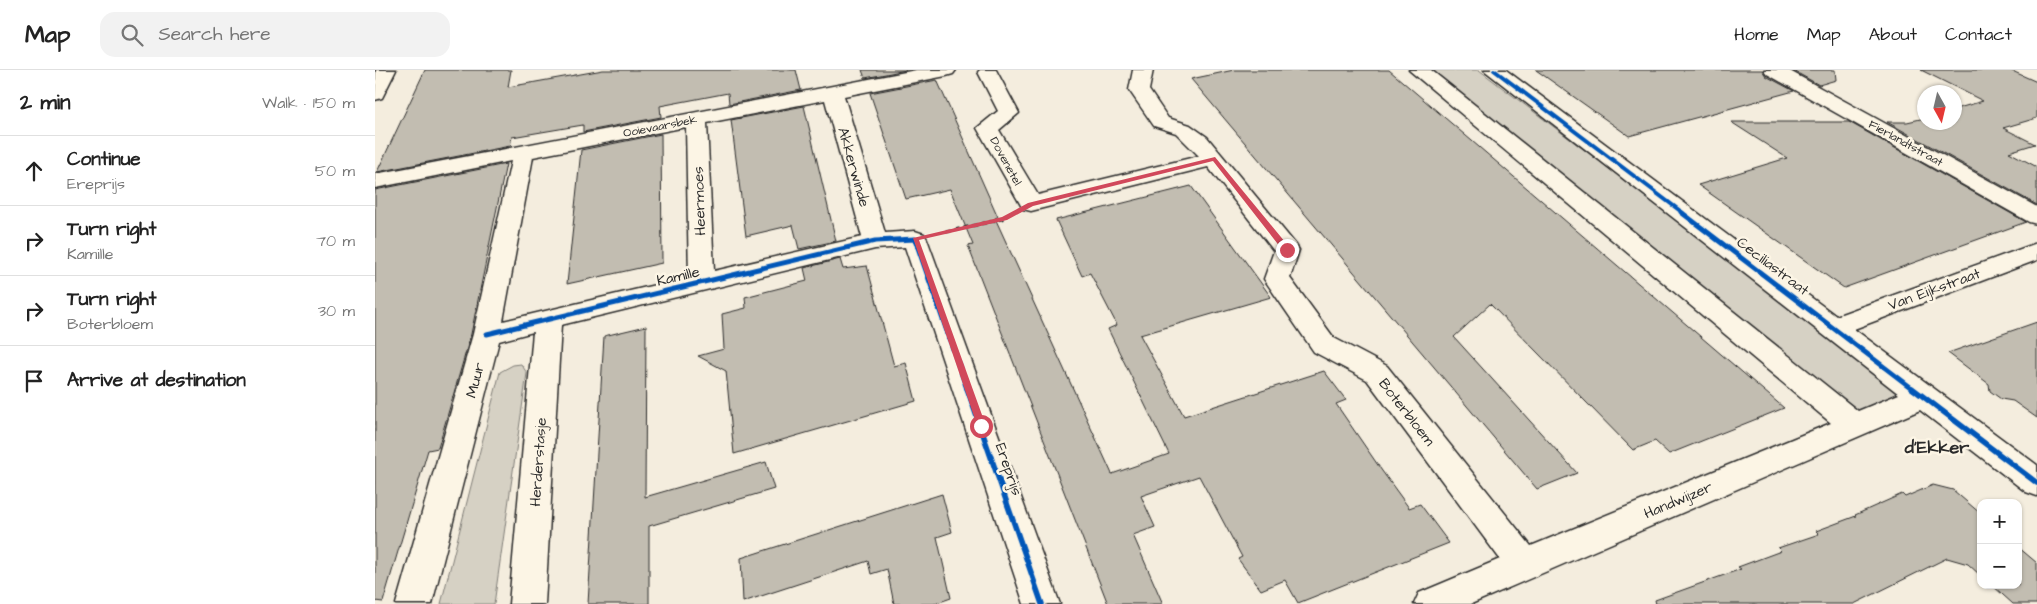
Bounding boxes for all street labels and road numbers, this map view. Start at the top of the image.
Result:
street label: Ooievaarsbek [622,111,699,142]
street label: Fierlandtstraat [1865,116,1946,171]
street label: Akkerwinde [832,125,875,210]
street label: Dovenetel [985,134,1026,189]
street label: Heermoes [688,166,711,236]
street label: Ceciliastraat [1732,232,1813,301]
street label: Kamille [655,261,702,292]
street label: Van Eijkstraat [1885,263,1983,316]
street label: Muur [461,360,490,400]
street label: Boterbloem [1374,374,1440,451]
street label: Herderstasje [525,417,552,507]
street label: Ereprijs [990,440,1027,499]
street label: Handwijzer [1641,477,1716,524]

